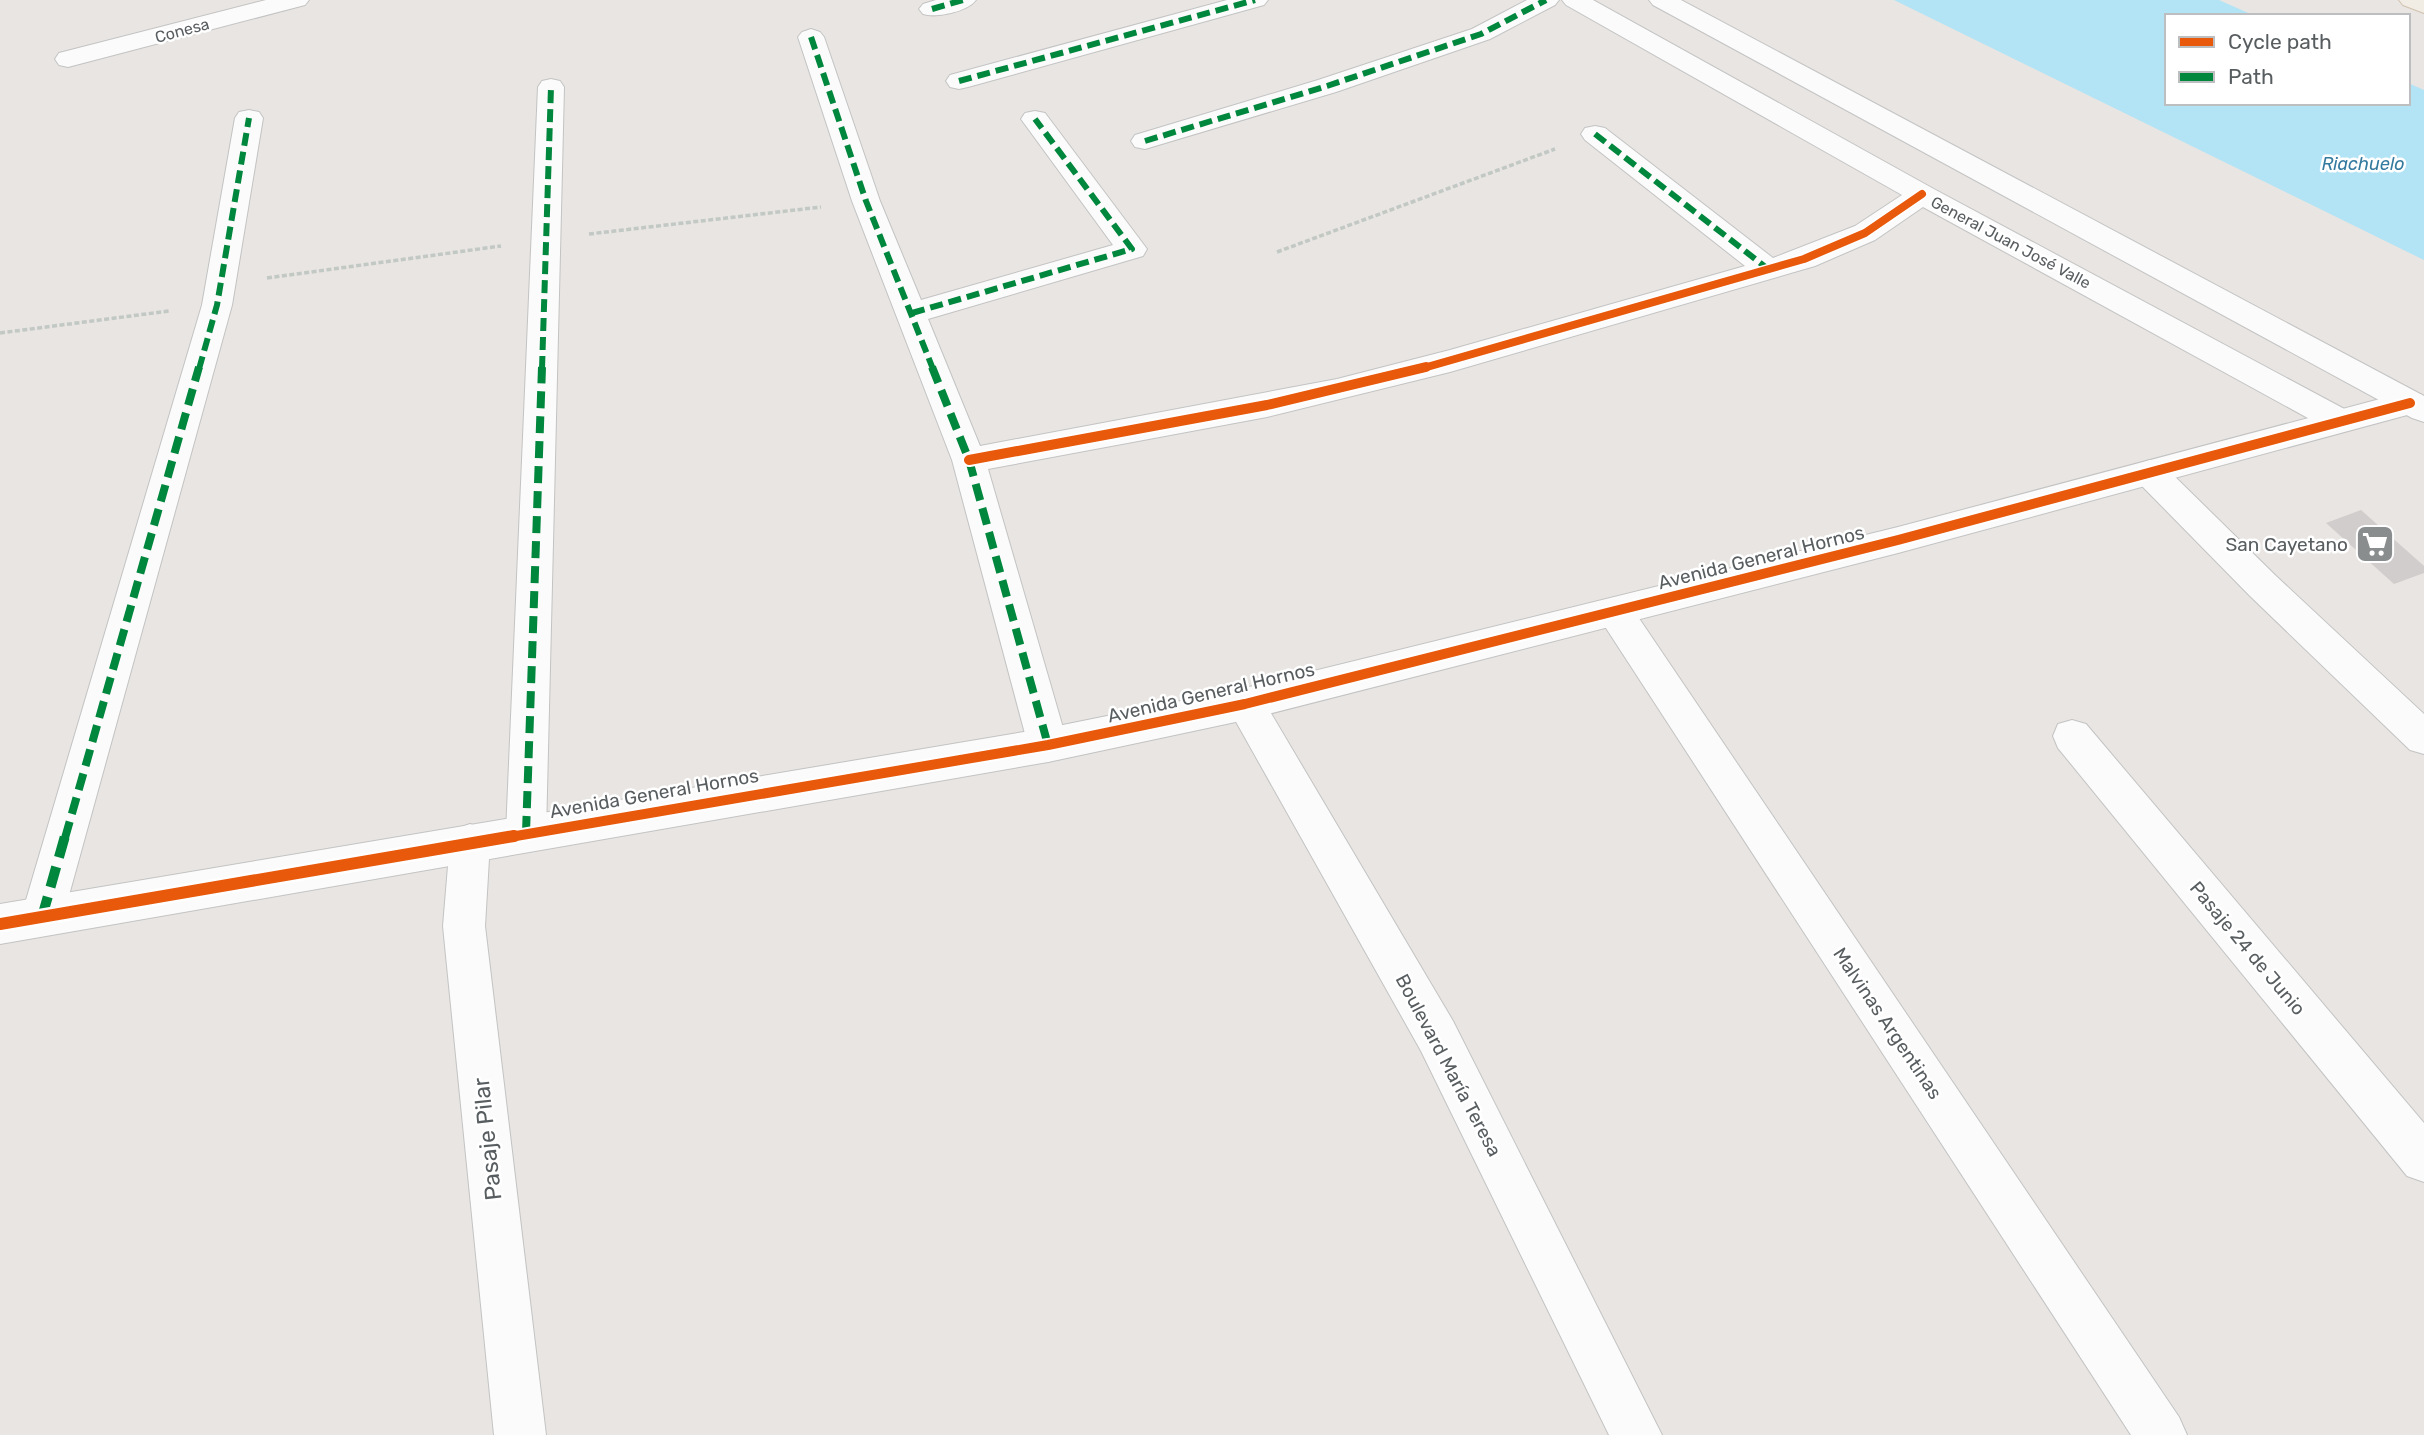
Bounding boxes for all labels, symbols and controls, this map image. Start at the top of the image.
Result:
street label: Conesa [153,14,211,47]
legend [2165,14,2410,105]
text: Cycle path [2228,29,2332,54]
text: Path [2228,64,2274,89]
water label: Riachuelo [2321,153,2405,175]
street label: General Juan José Valle [1928,192,2094,293]
street label: Avenida General Hornos [1656,521,1867,594]
supermarket icon: San Cayetano [2354,523,2396,565]
place label: San Cayetano [2226,533,2348,556]
street label: Avenida General Hornos [1105,657,1317,728]
street label: Avenida General Hornos [548,764,760,823]
street label: Pasaje 24 de Junio [2185,877,2310,1020]
street label: Malvinas Argentinas [1828,943,1947,1103]
street label: Boulevard María Teresa [1391,970,1506,1160]
street label: Pasaje Pilar [467,1076,507,1202]

